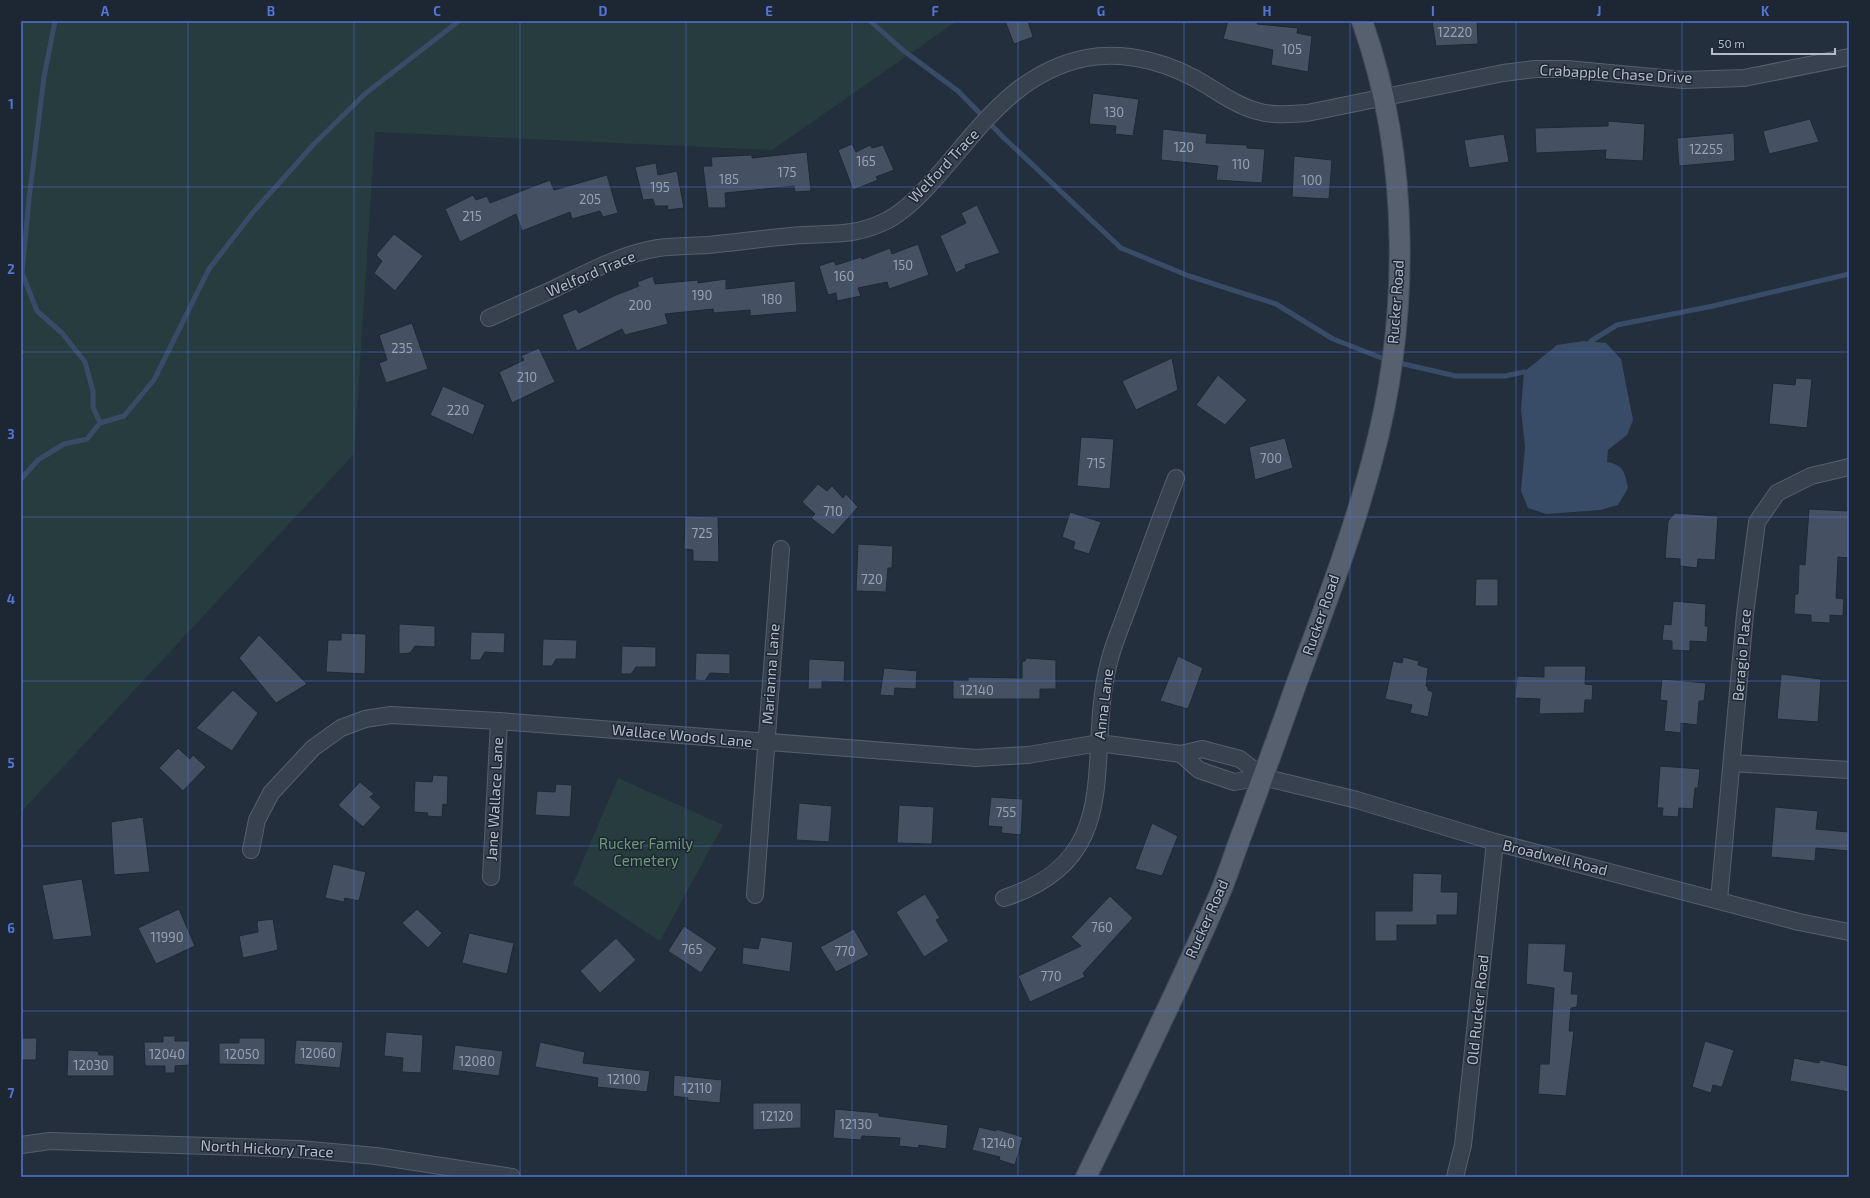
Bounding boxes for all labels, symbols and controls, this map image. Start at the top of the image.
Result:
text: A [101,3,110,19]
text: B [267,3,275,19]
text: C [433,3,441,19]
text: D [599,3,608,19]
text: E [765,3,773,19]
text: F [931,3,939,19]
text: G [1097,3,1105,19]
text: H [1263,3,1272,19]
text: I [1431,3,1435,19]
text: J [1597,3,1601,19]
text: K [1761,3,1770,19]
house number: 12220 [1438,24,1472,40]
scale bar [1712,30,1835,56]
text: 50 m [1718,36,1745,50]
house number: 105 [1282,41,1302,57]
street label: Crabapple Chase Drive [1539,60,1693,86]
text: 1 [8,96,14,112]
house number: 130 [1104,104,1124,120]
street label: Welford Trace [904,125,982,206]
house number: 120 [1174,139,1194,155]
house number: 12255 [1689,141,1723,157]
house number: 165 [856,153,876,169]
house number: 110 [1232,156,1250,172]
house number: 175 [778,164,796,180]
house number: 185 [719,171,739,187]
house number: 100 [1302,172,1322,188]
house number: 195 [650,179,670,195]
house number: 205 [579,191,601,207]
house number: 215 [462,208,482,224]
street label: Welford Trace [543,246,638,300]
house number: 150 [893,257,913,273]
street label: Rucker Road [1383,259,1407,345]
text: 2 [7,261,15,277]
house number: 160 [834,268,854,284]
house number: 190 [692,287,712,303]
house number: 180 [762,291,782,307]
house number: 200 [629,297,651,313]
house number: 235 [391,340,413,356]
house number: 210 [517,369,537,385]
house number: 220 [447,402,469,418]
text: 3 [7,426,15,442]
house number: 700 [1260,450,1282,466]
house number: 715 [1087,455,1105,471]
house number: 710 [823,503,843,519]
house number: 725 [692,525,712,541]
house number: 720 [861,571,883,587]
street label: Rucker Road [1298,572,1342,657]
text: 4 [7,591,15,607]
street label: Beragio Place [1728,608,1754,702]
street label: Marianna Lane [757,623,783,725]
street label: Anna Lane [1090,668,1116,740]
house number: 12140 [960,682,994,698]
street label: Wallace Woods Lane [611,720,753,750]
street label: Jane Wallace Lane [482,737,506,861]
text: 5 [7,755,15,771]
house number: 755 [996,804,1016,820]
park label: Rucker Family Cemetery [599,834,693,869]
street label: Broadwell Road [1501,835,1609,879]
street label: Rucker Road [1181,876,1231,961]
house number: 760 [1091,919,1113,935]
text: 6 [7,920,15,936]
house number: 11990 [150,929,184,945]
house number: 765 [681,941,703,957]
house number: 770 [834,943,856,959]
street label: Old Rucker Road [1462,954,1492,1066]
house number: 770 [1040,968,1062,984]
house number: 12060 [300,1045,336,1061]
house number: 12040 [149,1046,185,1062]
house number: 12050 [224,1046,260,1062]
house number: 12080 [459,1053,495,1069]
house number: 12030 [73,1057,109,1073]
house number: 12100 [607,1071,641,1087]
house number: 12110 [682,1080,712,1096]
text: 7 [8,1085,15,1101]
house number: 12120 [761,1108,793,1124]
house number: 12130 [840,1116,872,1132]
house number: 12140 [981,1135,1015,1151]
street label: North Hickory Trace [200,1136,334,1160]

